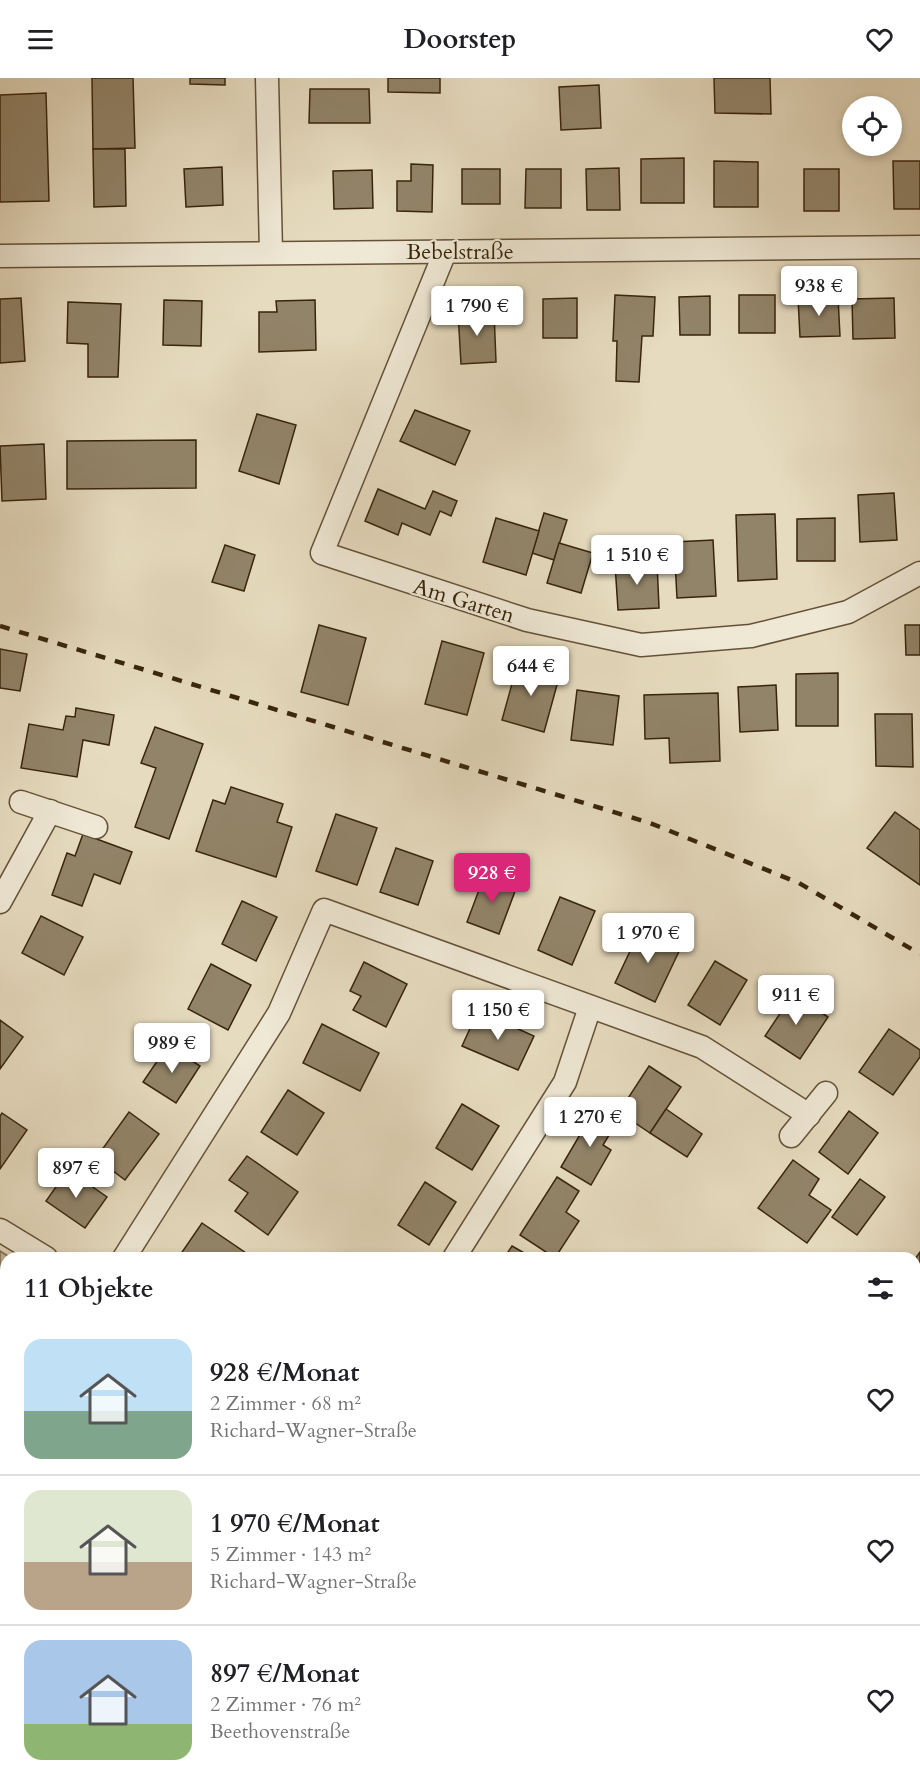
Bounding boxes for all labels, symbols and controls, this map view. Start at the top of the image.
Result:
text: Doorstep [404,21,516,58]
icon: menu [24,23,57,56]
icon: heart [863,23,896,56]
map controls [842,96,902,156]
button: locate [842,96,902,156]
street label: Bebelstraße [406,237,514,267]
pin: 938 € [777,266,861,317]
text: 938 € [795,272,843,299]
pin: 1 790 € [422,286,532,337]
text: 1 790 € [445,292,509,319]
pin: 1 510 € [582,535,692,586]
text: 1 510 € [605,541,669,568]
street label: Am Garten [409,571,519,631]
pin: 644 € [489,646,573,697]
text: 644 € [507,652,555,679]
pin: 928 € [450,853,534,904]
text: 928 € [468,859,516,886]
pin: 1 970 € [593,913,703,964]
text: 1 970 € [616,919,680,946]
pin: 911 € [754,975,838,1026]
text: 911 € [772,981,820,1008]
pin: 1 150 € [443,990,553,1041]
text: 1 150 € [466,996,530,1023]
pin: 989 € [130,1023,214,1074]
text: 989 € [148,1029,196,1056]
pin: 1 270 € [535,1097,645,1148]
text: 1 270 € [558,1103,622,1130]
pin: 897 € [34,1148,118,1199]
text: 897 € [52,1154,100,1181]
text: 11 Objekte [24,1271,154,1306]
icon: filters [864,1272,897,1305]
text: 928 €/Monat [210,1355,359,1390]
icon: home [72,1363,144,1435]
icon: heart [864,1383,897,1416]
text: 2 Zimmer · 68 m² [210,1390,361,1417]
text: Richard-Wagner-Straße [210,1417,417,1444]
text: 1 970 €/Monat [210,1506,380,1541]
icon: home [72,1514,144,1586]
icon: heart [864,1534,897,1567]
text: 5 Zimmer · 143 m² [210,1541,371,1568]
text: Richard-Wagner-Straße [210,1568,417,1595]
text: 897 €/Monat [210,1656,359,1691]
icon: home [72,1664,144,1736]
icon: heart [864,1684,897,1717]
text: 2 Zimmer · 76 m² [210,1691,361,1718]
text: Beethovenstraße [210,1718,350,1745]

